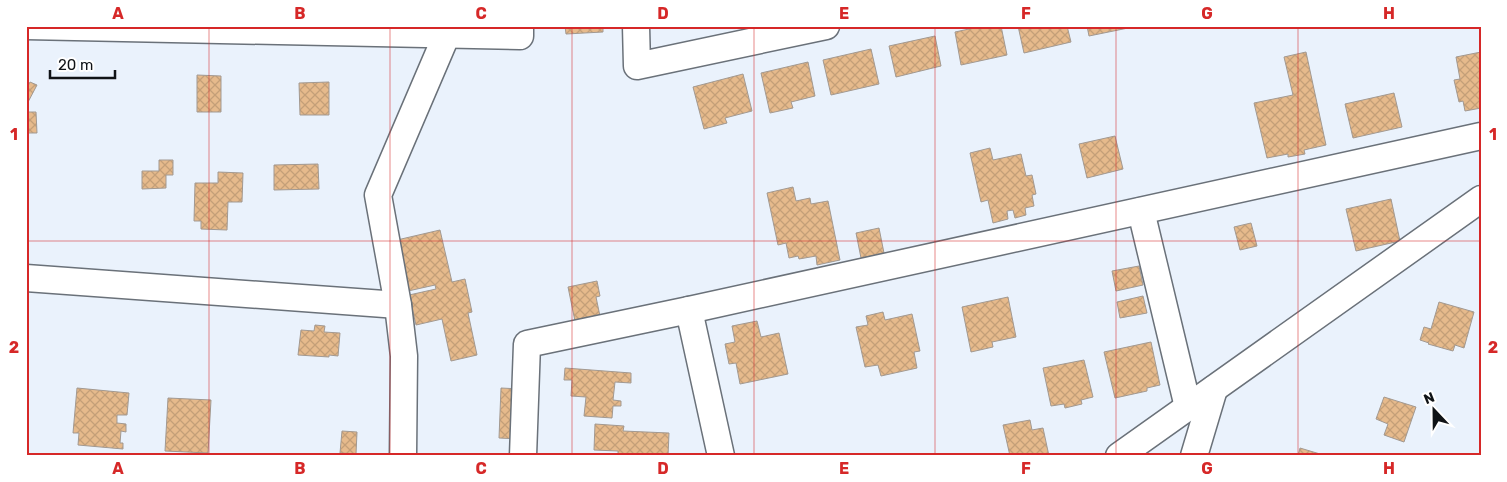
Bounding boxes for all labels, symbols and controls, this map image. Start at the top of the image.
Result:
text: A [112,4,124,23]
text: B [294,4,306,23]
text: C [475,4,487,23]
text: D [657,4,669,23]
text: E [839,4,849,23]
text: F [1021,4,1031,23]
text: G [1201,4,1213,23]
text: H [1383,4,1395,23]
scale bar [50,48,115,80]
text: 20 m [58,56,93,74]
text: 1 [10,125,18,144]
text: 1 [1489,125,1497,144]
text: 2 [9,338,19,357]
text: 2 [1488,338,1498,357]
north arrow [1410,384,1460,434]
text: N [1421,389,1437,408]
text: A [112,459,124,478]
text: B [294,459,306,478]
text: C [475,459,487,478]
text: D [657,459,669,478]
text: E [839,459,849,478]
text: F [1021,459,1031,478]
text: G [1201,459,1213,478]
text: H [1383,459,1395,478]

